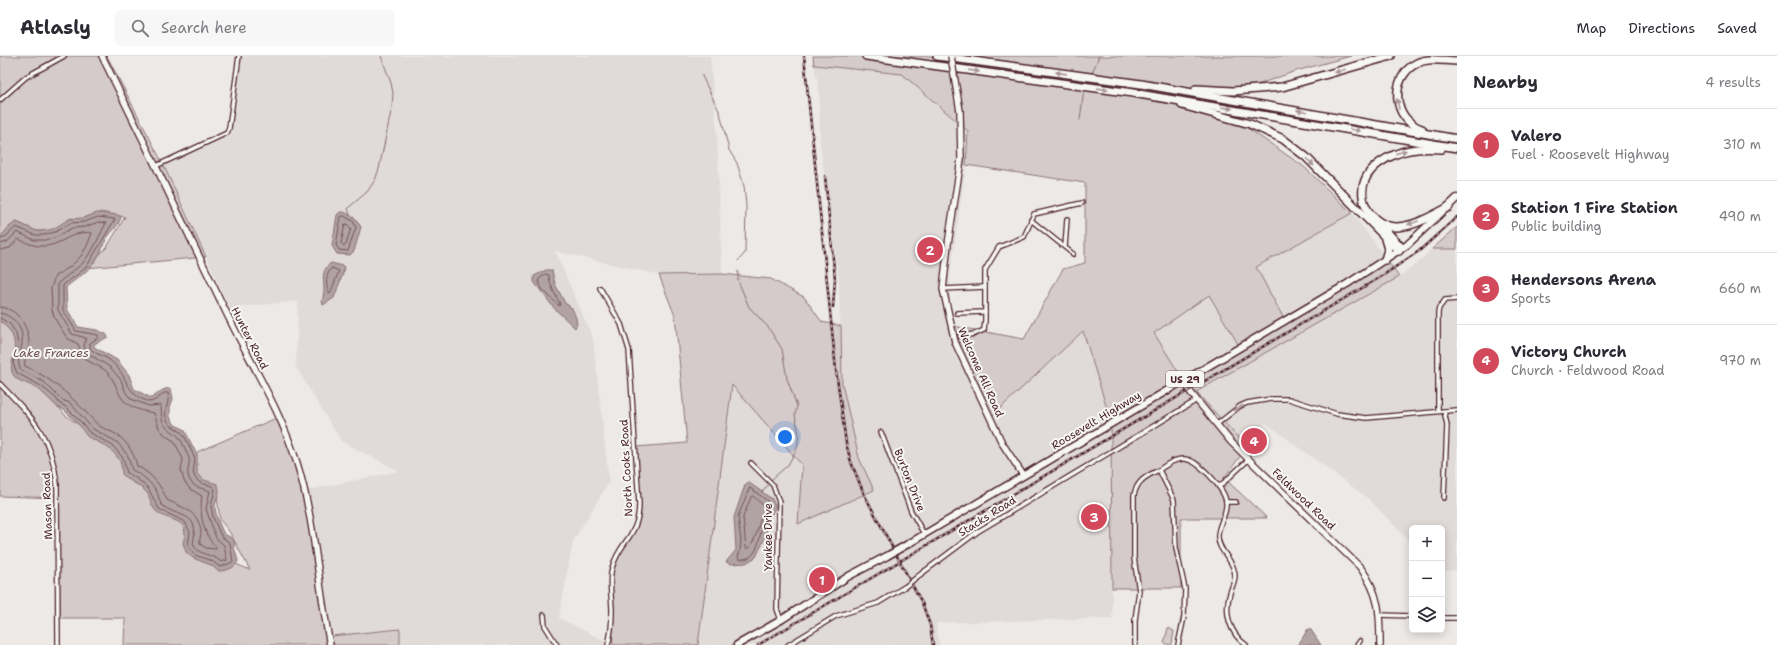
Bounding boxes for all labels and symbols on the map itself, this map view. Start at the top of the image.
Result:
one-way arrow [968,68,980,74]
one-way arrow [1334,68,1346,74]
one-way arrow [1055,70,1067,76]
one-way arrow [1096,86,1109,92]
one-way arrow [1395,98,1401,110]
one-way arrow [1221,106,1233,112]
one-way arrow [1296,108,1308,114]
one-way arrow [1349,127,1361,133]
one-way arrow [1395,149,1407,155]
one-way arrow [1305,157,1315,167]
one-way arrow [1407,221,1419,227]
pin: 2 [917,235,943,265]
street label: Hunter Road [227,305,272,372]
street label: Welcome All Road [954,325,1007,419]
water label: Lake Frances [13,345,89,361]
road number: US 29 [1166,371,1204,387]
street label: Roosevelt Highway [1049,388,1144,453]
one-way arrow [1232,404,1244,411]
street label: North Cooks Road [616,419,637,517]
pin: 4 [1241,426,1267,456]
your location [775,427,795,447]
street label: Burton Drive [890,447,929,514]
street label: Feldwood Road [1269,465,1339,534]
street label: Mason Road [39,472,56,540]
street label: Stacks Road [955,493,1019,540]
pin: 3 [1081,502,1107,532]
street label: Yankee Drive [761,503,776,571]
pin: 1 [809,565,835,595]

